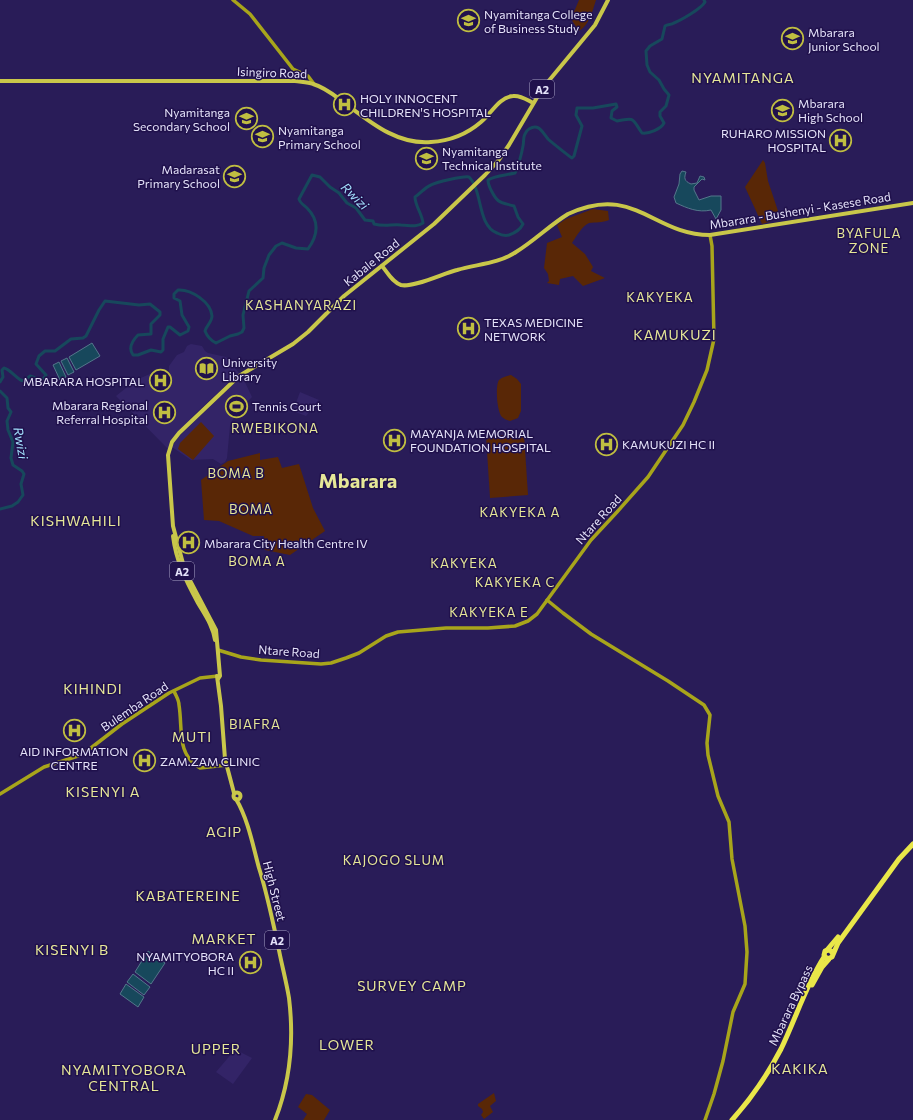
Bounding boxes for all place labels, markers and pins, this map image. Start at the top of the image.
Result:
place label: Nyamitanga College of Business Study [484,7,593,35]
school or university icon: Nyamitanga College of Business Study [456,8,482,34]
place label: Mbarara Junior School [808,25,880,54]
school or university icon: Mbarara Junior School [779,26,805,52]
place label: HOLY INNOCENT CHILDREN'S HOSPITAL [360,91,491,119]
hospital icon: HOLY INNOCENT CHILDREN'S HOSPITAL [332,92,358,118]
place label: Mbarara High School [798,96,863,124]
school or university icon: Mbarara High School [770,97,796,123]
place label: Nyamitanga Secondary School [133,105,230,133]
school or university icon: Nyamitanga Secondary School [233,106,259,132]
place label: Nyamitanga Primary School [278,123,361,151]
school or university icon: Nyamitanga Primary School [250,124,276,150]
place label: RUHARO MISSION HOSPITAL [721,126,826,154]
hospital icon: RUHARO MISSION HOSPITAL [828,127,854,153]
place label: Nyamitanga Technical Institute [442,144,542,172]
school or university icon: Nyamitanga Technical Institute [414,145,440,171]
place label: Madarasat Primary School [137,162,220,190]
school or university icon: Madarasat Primary School [222,163,248,189]
place label: TEXAS MEDICINE NETWORK [484,315,583,343]
hospital icon: TEXAS MEDICINE NETWORK [456,316,482,342]
place label: University Library [222,355,277,383]
library icon: University Library [193,356,219,382]
hospital icon: MBARARA HOSPITAL [147,368,173,394]
place label: MBARARA HOSPITAL [23,374,144,388]
sports icon: Tennis Court [224,393,250,419]
place label: Mbarara Regional Referral Hospital [52,398,148,426]
hospital icon: Mbarara Regional Referral Hospital [151,399,177,425]
place label: Tennis Court [252,399,322,413]
place label: MAYANJA MEMORIAL FOUNDATION HOSPITAL [410,426,551,454]
hospital icon: MAYANJA MEMORIAL FOUNDATION HOSPITAL [382,427,408,453]
hospital icon: KAMUKUZI HC II [594,431,620,457]
place label: KAMUKUZI HC II [622,437,715,451]
hospital icon: Mbarara City Health Centre IV [175,530,201,556]
place label: Mbarara City Health Centre IV [204,536,368,550]
hospital icon: AID INFORMATION CENTRE [61,717,87,743]
place label: AID INFORMATION CENTRE [20,744,128,772]
hospital icon: ZAM.ZAM CLINIC [132,748,158,774]
place label: ZAM.ZAM CLINIC [160,754,260,768]
place label: NYAMITYOBORA HC II [136,949,234,977]
hospital icon: NYAMITYOBORA HC II [237,950,263,976]

